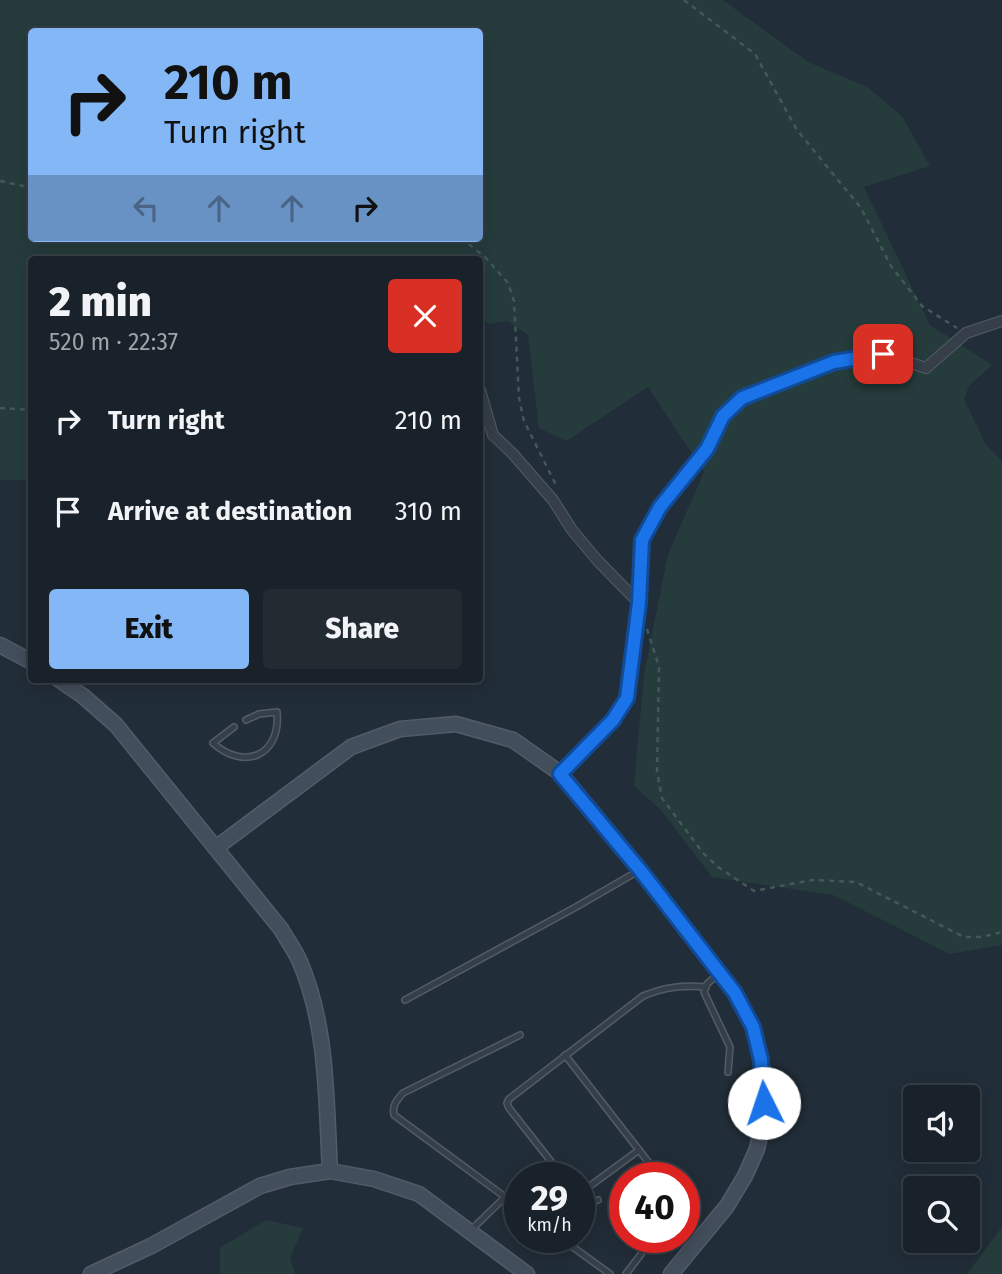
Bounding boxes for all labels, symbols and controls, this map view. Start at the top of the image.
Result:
text: 210 m [164,53,293,112]
icon: right [49,56,140,147]
text: Turn right [164,113,306,151]
icon: left [127,189,165,227]
icon: ahead [200,189,238,227]
icon: ahead [273,189,311,227]
icon: right [346,189,384,227]
text: 2 min [49,277,152,327]
button: close [388,279,462,353]
pin [853,324,913,384]
text: 520 m · 22:37 [49,328,178,356]
icon: arrive [864,335,902,373]
icon: right [49,402,87,440]
text: Turn right [108,405,225,436]
text: 210 m [395,405,462,436]
icon: arrive [49,493,87,531]
text: Arrive at destination [108,496,352,527]
text: 310 m [395,496,462,527]
button: Exit [49,589,249,669]
button: Share [263,589,462,669]
position arrow [727,1066,801,1140]
map controls [903,1085,980,1253]
button: sound [903,1085,980,1162]
speed limit sign: 40 [609,1162,700,1253]
button: search [903,1176,980,1253]
text: 29 [531,1177,568,1219]
text: km/h [527,1214,572,1236]

